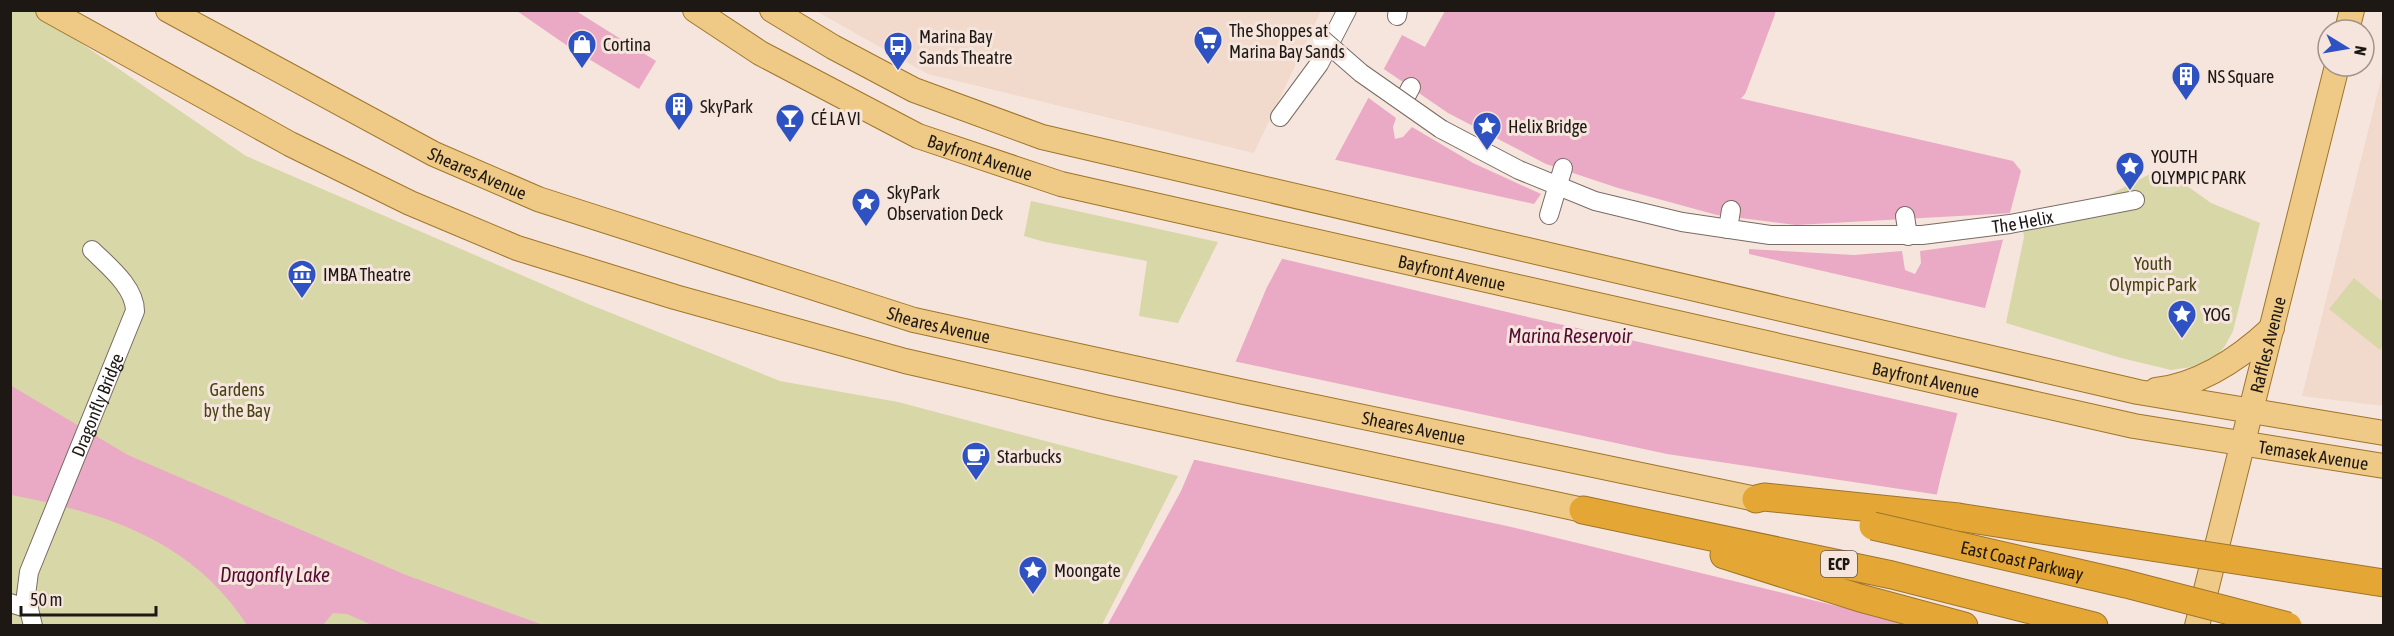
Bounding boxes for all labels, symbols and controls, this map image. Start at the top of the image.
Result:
north arrow [2316,18,2376,78]
place label: The Shoppes at Marina Bay Sands [1229,20,1345,62]
supermarket icon: The Shoppes at Marina Bay Sands [1192,24,1224,66]
place label: Marina Bay Sands Theatre [919,26,1013,68]
shop icon: Cortina [566,28,598,70]
bus stop icon: Marina Bay Sands Theatre [882,30,914,72]
place label: Cortina [603,34,651,55]
text: N [2351,45,2370,57]
building icon: NS Square [2170,60,2202,102]
place label: NS Square [2207,66,2274,87]
building icon: SkyPark [663,90,695,132]
place label: SkyPark [700,96,753,117]
bar icon: CÉ LA VI [774,102,806,144]
place label: CÉ LA VI [811,108,861,129]
place icon: Helix Bridge [1471,110,1503,152]
place label: Helix Bridge [1508,116,1587,137]
street label: Bayfront Avenue [925,130,1035,184]
street label: Sheares Avenue [425,142,530,203]
place label: YOUTH OLYMPIC PARK [2151,146,2246,188]
place icon: YOUTH OLYMPIC PARK [2114,150,2146,192]
place label: SkyPark Observation Deck [887,182,1003,224]
place icon: SkyPark Observation Deck [850,186,882,228]
street label: The Helix [1991,205,2055,237]
street label: Bayfront Avenue [1396,250,1508,294]
park label: Youth Olympic Park [2109,253,2197,295]
museum icon: IMBA Theatre [286,258,318,300]
place label: IMBA Theatre [323,264,411,285]
street label: Raffles Avenue [2245,294,2289,395]
place icon: YOG [2166,298,2198,340]
street label: Sheares Avenue [885,302,992,347]
place label: YOG [2203,304,2231,325]
water label: Marina Reservoir [1508,324,1633,347]
street label: Dragonfly Bridge [67,350,127,459]
street label: Bayfront Avenue [1870,357,1982,401]
park label: Gardens by the Bay [203,379,271,421]
street label: Sheares Avenue [1360,406,1467,449]
street label: Temasek Avenue [2257,436,2370,474]
cafe icon: Starbucks [960,440,992,482]
place label: Starbucks [997,446,1062,467]
street label: East Coast Parkway [1959,536,2086,584]
road number: ECP [1821,551,1857,577]
place icon: Moongate [1017,554,1049,596]
place label: Moongate [1054,560,1121,581]
water label: Dragonfly Lake [220,563,330,586]
scale bar [21,579,156,617]
text: 50 m [30,589,62,610]

